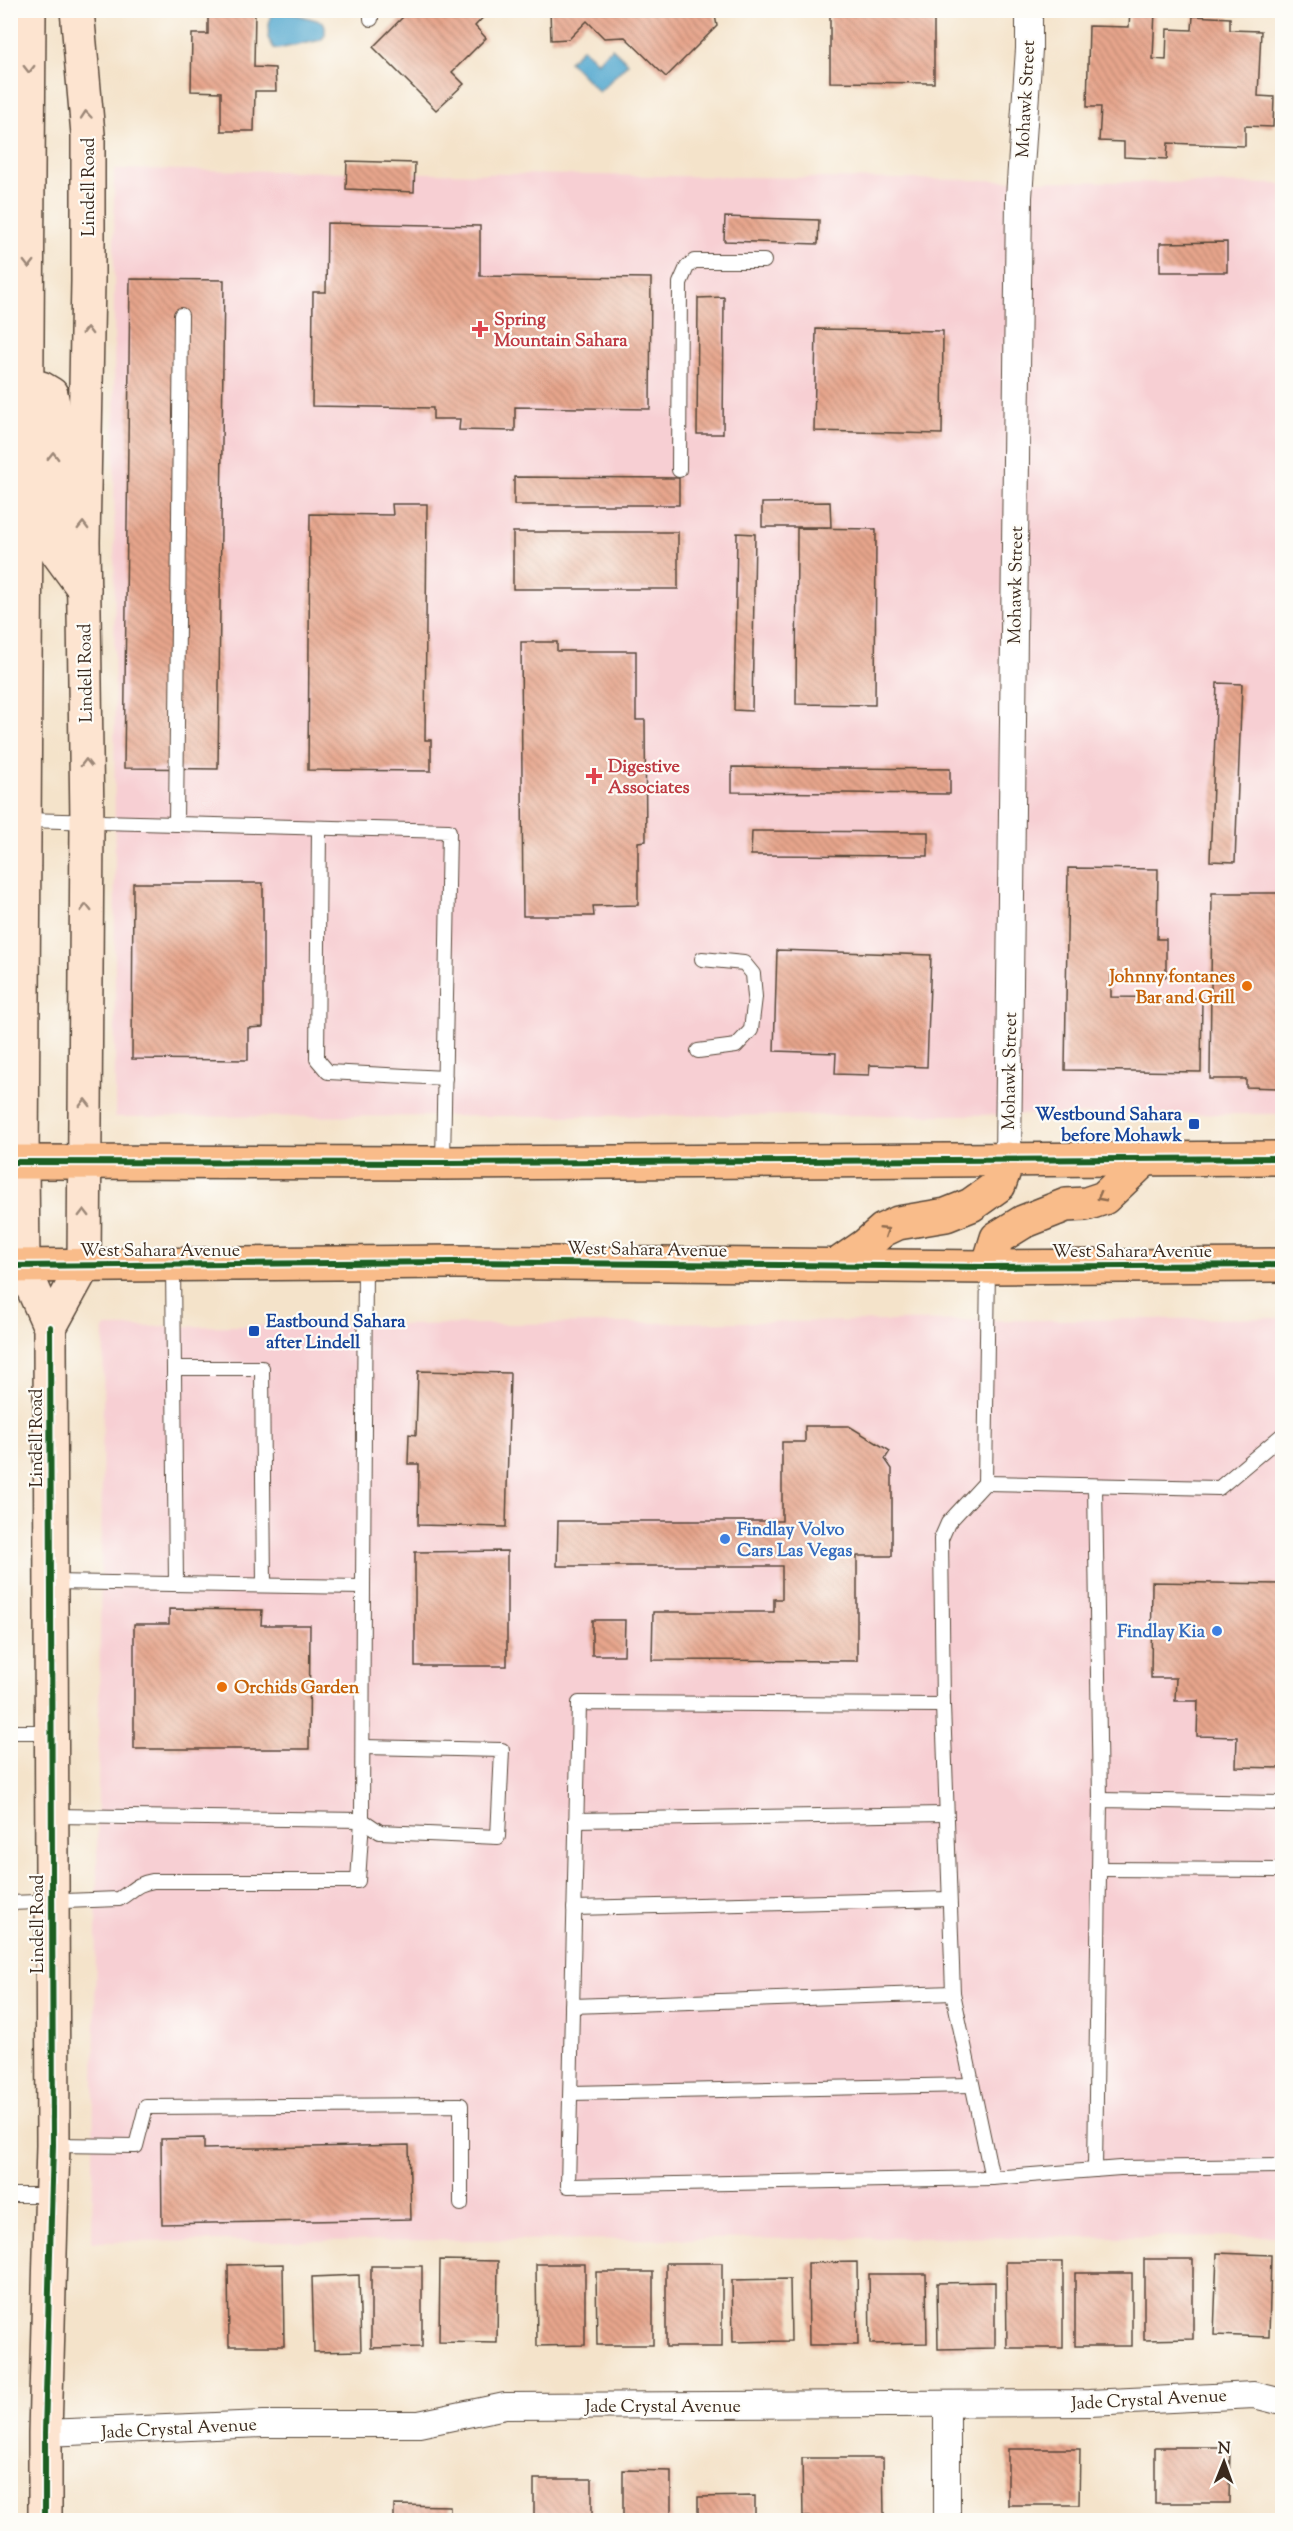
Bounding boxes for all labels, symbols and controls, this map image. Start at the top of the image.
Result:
street label: Mohawk Street [1011,39,1043,159]
one-way arrow [23,64,35,73]
one-way arrow [80,111,93,120]
street label: Lindell Road [77,137,103,237]
one-way arrow [23,259,35,268]
place label: Spring Mountain Sahara [494,308,628,355]
marker: Spring Mountain Sahara [471,320,489,338]
one-way arrow [81,327,93,336]
one-way arrow [47,451,59,460]
one-way arrow [77,522,89,531]
street label: Mohawk Street [1003,526,1031,644]
street label: Lindell Road [73,623,101,723]
place label: Digestive Associates [608,755,690,802]
one-way arrow [80,759,92,768]
marker: Digestive Associates [585,767,603,785]
one-way arrow [80,904,92,913]
place label: Johnny fontanes Bar and Grill [1107,965,1236,1012]
marker: Johnny fontanes Bar and Grill [1240,979,1254,993]
street label: Mohawk Street [997,1012,1025,1130]
one-way arrow [79,1099,91,1108]
place label: Westbound Sahara before Mohawk [1035,1103,1183,1150]
marker: Westbound Sahara before Mohawk [1187,1117,1201,1131]
one-way arrow [1097,1190,1107,1201]
one-way arrow [78,1209,90,1218]
one-way arrow [878,1227,889,1238]
street label: West Sahara Avenue [567,1237,727,1265]
street label: West Sahara Avenue [80,1239,240,1265]
street label: West Sahara Avenue [1052,1240,1212,1266]
place label: Eastbound Sahara after Lindell [266,1310,406,1357]
marker: Eastbound Sahara after Lindell [247,1324,261,1338]
street label: Lindell Road [25,1388,51,1488]
place label: Findlay Volvo Cars Las Vegas [737,1518,852,1565]
marker: Findlay Volvo Cars Las Vegas [718,1532,732,1546]
place label: Findlay Kia [1117,1620,1206,1646]
marker: Findlay Kia [1210,1624,1224,1638]
place label: Orchids Garden [234,1676,360,1702]
marker: Orchids Garden [215,1680,229,1694]
street label: Lindell Road [26,1874,52,1974]
street label: Jade Crystal Avenue [1070,2384,1228,2418]
street label: Jade Crystal Avenue [584,2395,741,2421]
street label: Jade Crystal Avenue [100,2413,258,2447]
north arrow [1194,2432,1254,2492]
text: N [1218,2438,1231,2461]

